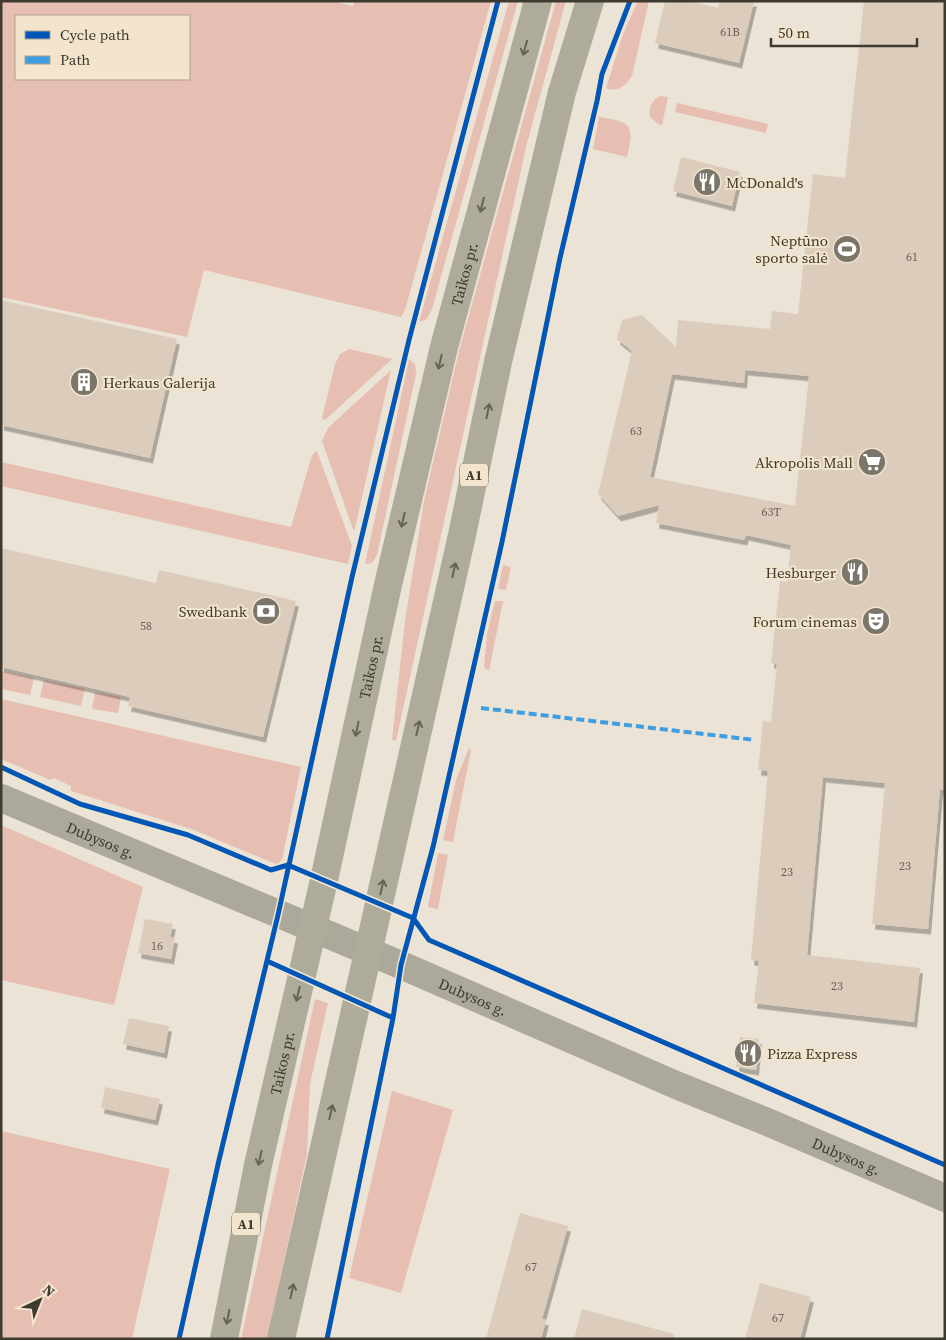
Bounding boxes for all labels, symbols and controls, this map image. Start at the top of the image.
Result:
legend [15,15,190,80]
scale bar [771,15,917,47]
text: 50 m [778,22,810,43]
text: Cycle path [60,24,130,45]
house number: 61B [720,24,740,40]
one-way arrow [519,40,529,56]
text: Path [60,49,90,70]
restaurant icon: McDonald's [692,167,722,197]
place label: McDonald's [726,172,803,193]
one-way arrow [477,197,486,213]
place label: Neptūno sporto salė [755,230,828,268]
sports icon: Neptūno sporto salė [832,234,862,264]
street label: Taikos pr. [445,240,483,308]
house number: 61 [906,249,918,265]
one-way arrow [435,354,444,370]
building icon: Herkaus Galerija [69,367,99,397]
place label: Herkaus Galerija [103,372,216,393]
one-way arrow [484,403,493,419]
house number: 63 [630,423,642,439]
supermarket icon: Akropolis Mall [857,447,887,477]
place label: Akropolis Mall [755,452,854,473]
road number: A1 [460,464,488,486]
house number: 63T [761,504,781,520]
one-way arrow [398,512,407,528]
restaurant icon: Hesburger [840,557,870,587]
one-way arrow [450,562,459,578]
place label: Hesburger [765,562,837,583]
bank icon: Swedbank [251,596,281,626]
place label: Swedbank [179,601,248,622]
theatre icon: Forum cinemas [861,606,891,636]
place label: Forum cinemas [752,611,857,632]
house number: 58 [140,618,152,634]
street label: Taikos pr. [353,633,387,701]
one-way arrow [352,721,361,737]
one-way arrow [414,721,423,737]
street label: Dubysos g. [63,816,138,863]
house number: 23 [899,858,911,874]
house number: 23 [781,864,793,880]
one-way arrow [378,879,387,895]
house number: 16 [151,938,163,954]
street label: Dubysos g. [436,972,510,1021]
house number: 23 [831,978,843,994]
one-way arrow [293,986,302,1002]
street label: Taikos pr. [264,1029,299,1097]
restaurant icon: Pizza Express [733,1038,763,1068]
place label: Pizza Express [767,1043,858,1064]
one-way arrow [327,1105,336,1121]
street label: Dubysos g. [809,1132,884,1180]
one-way arrow [255,1149,264,1165]
road number: A1 [232,1212,260,1236]
house number: 67 [525,1259,537,1275]
north arrow [15,1275,65,1325]
text: N [38,1280,59,1301]
one-way arrow [288,1284,297,1300]
one-way arrow [223,1309,232,1325]
house number: 67 [772,1310,784,1326]

